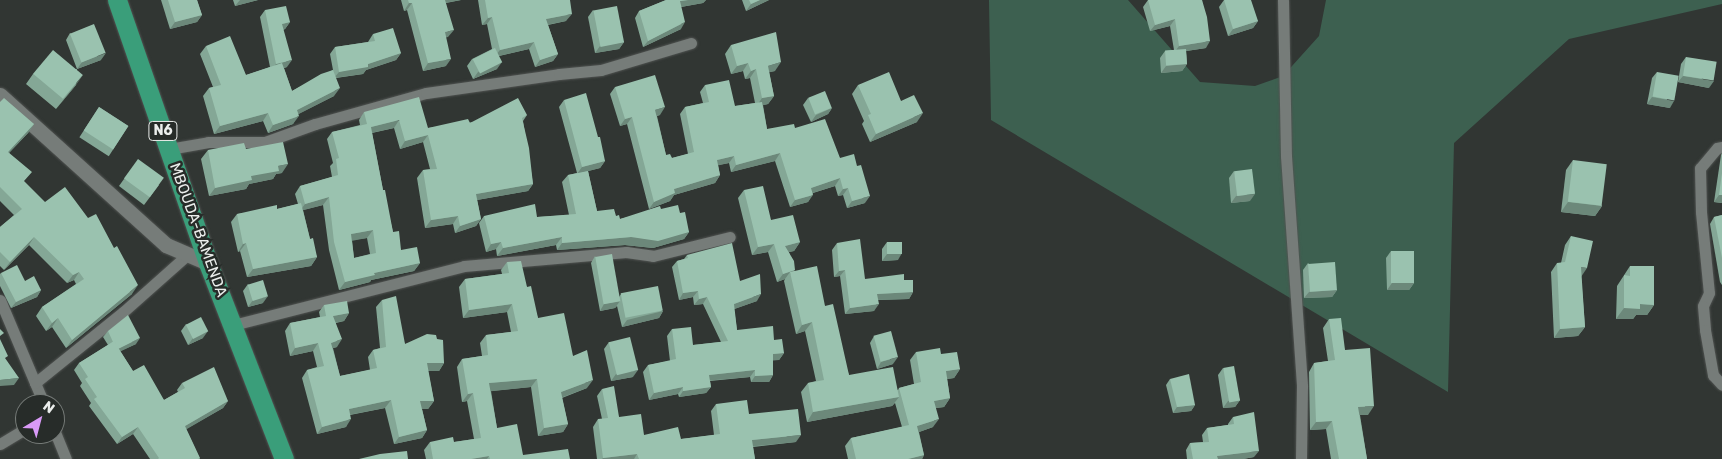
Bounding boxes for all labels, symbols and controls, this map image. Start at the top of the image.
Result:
road number: N6 [148,120,178,142]
street label: MBOUDA-BAMENDA [165,161,231,299]
north arrow [15,394,65,444]
text: N [40,398,58,417]

